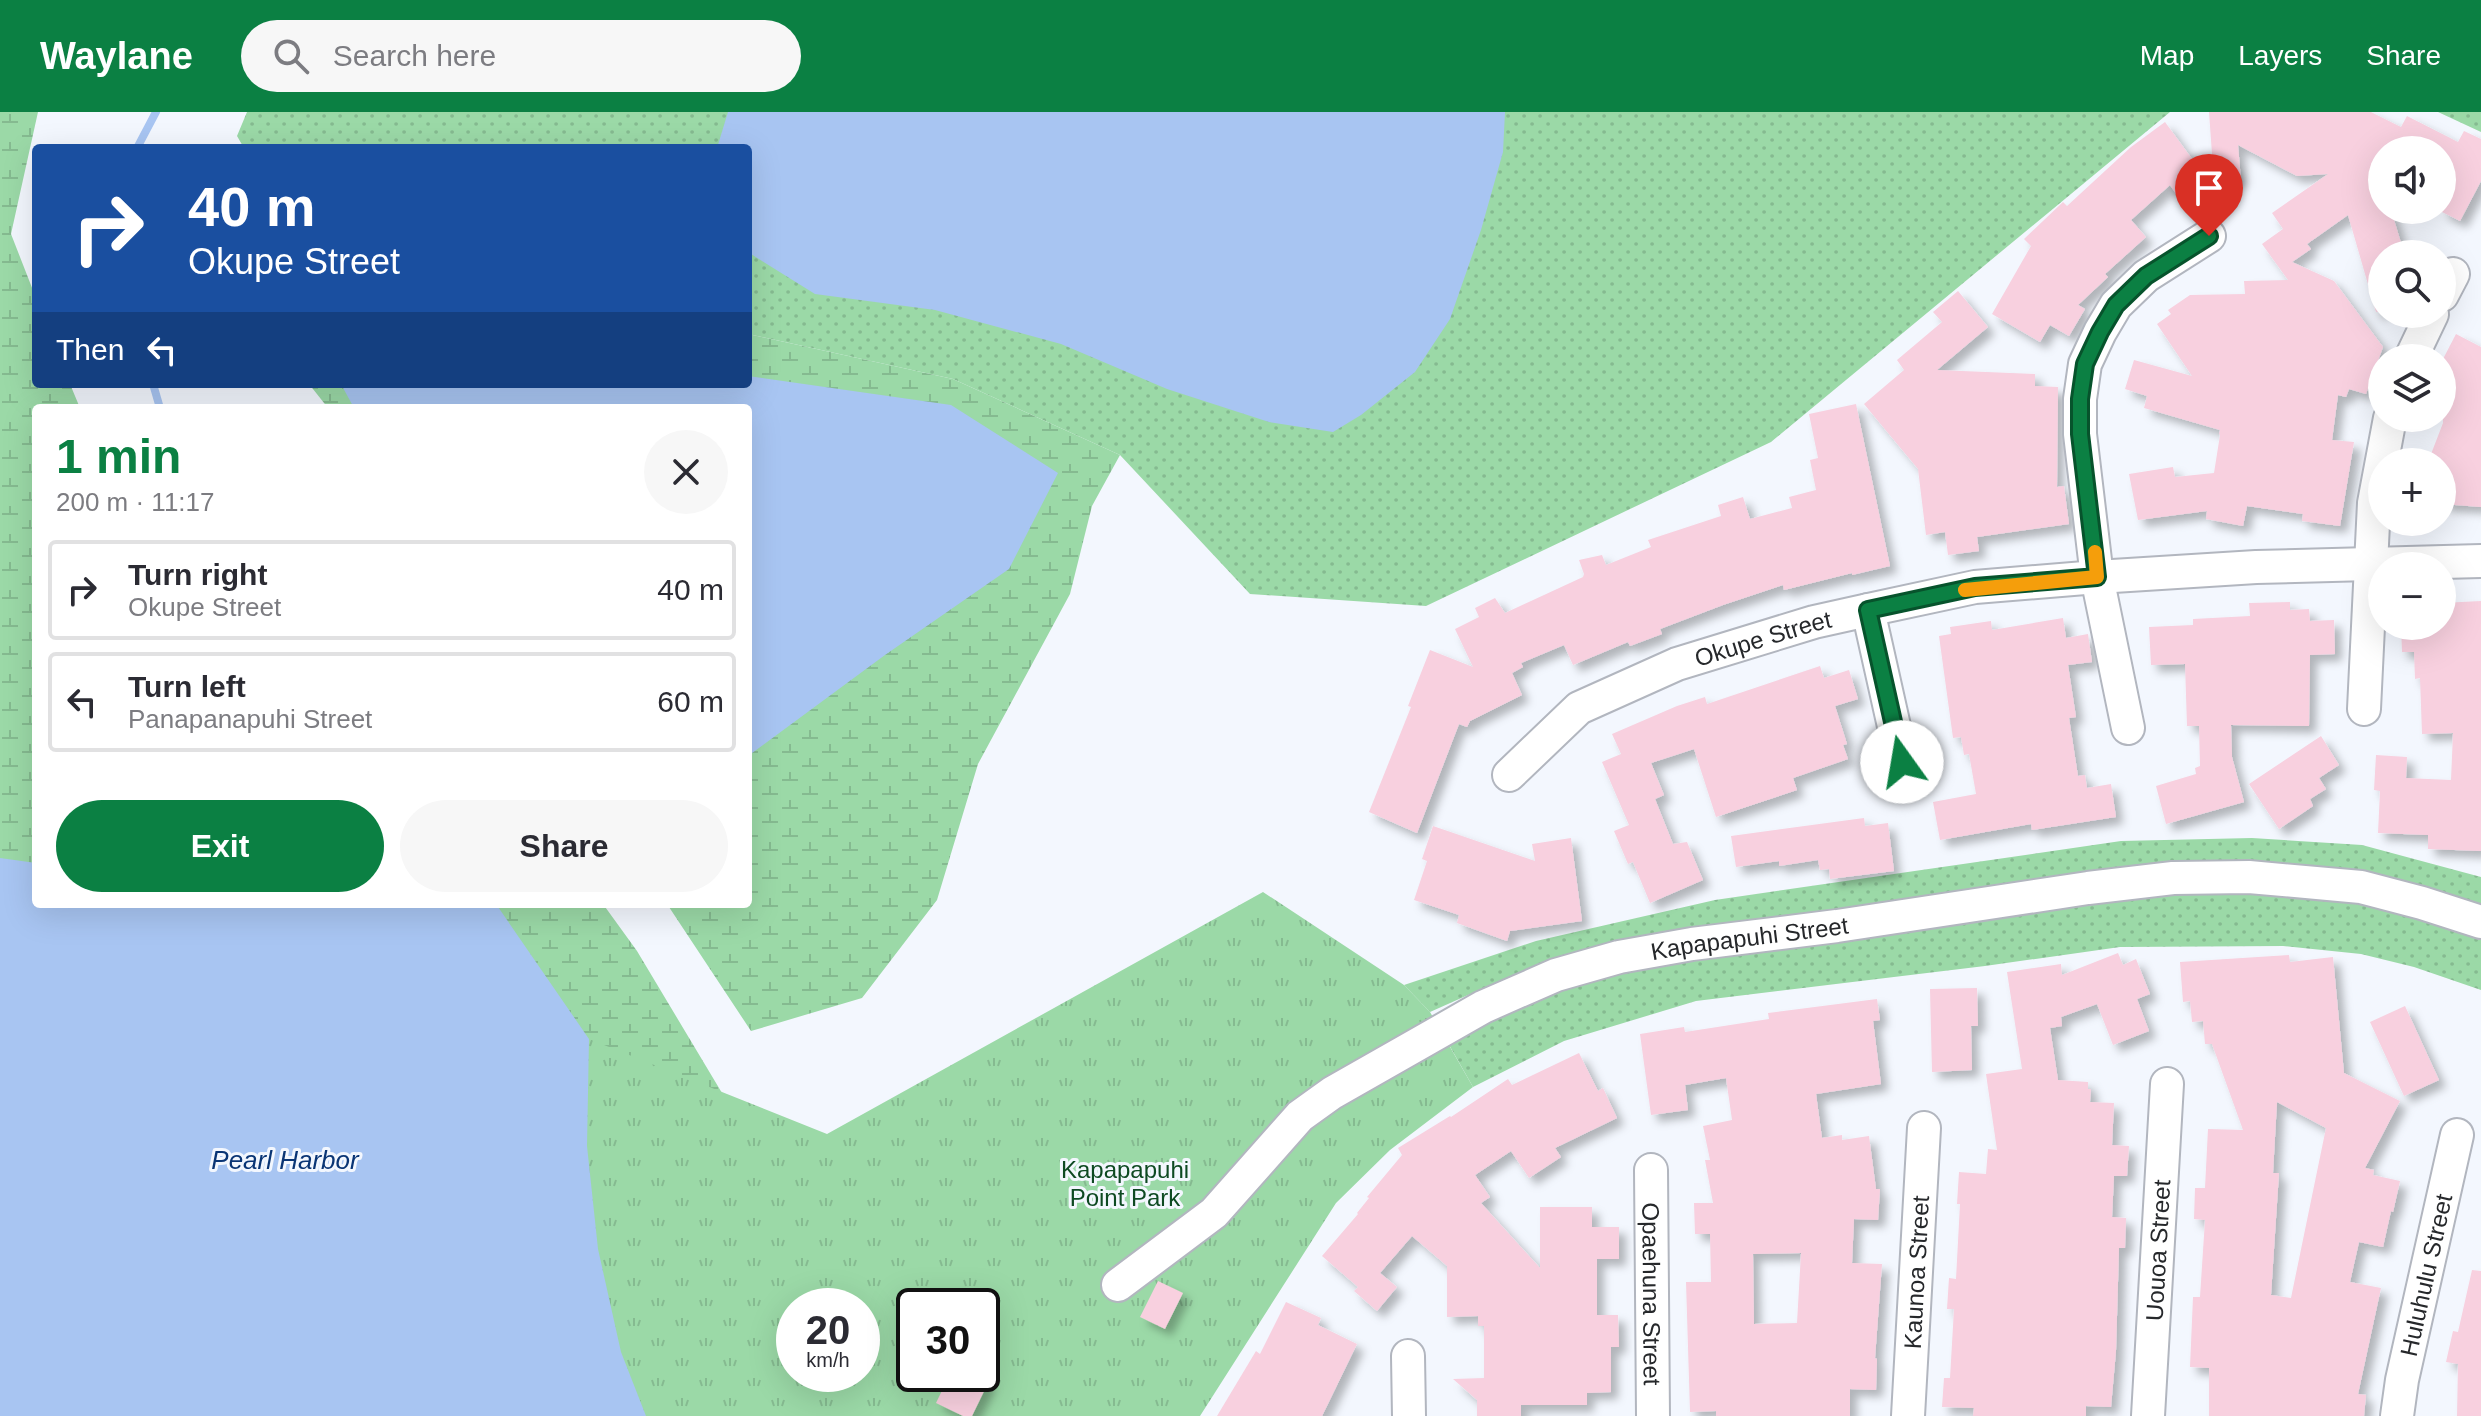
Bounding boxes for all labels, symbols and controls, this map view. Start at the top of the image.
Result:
search box [241,20,801,92]
icon: search [269,34,313,78]
text: Waylane [40,35,193,77]
text: Search here [333,39,496,72]
text: Map [2140,40,2194,71]
text: Layers [2238,40,2322,71]
text: Share [2366,40,2441,71]
map controls [2368,136,2456,640]
button: sound [2368,136,2456,224]
pin [2175,154,2243,236]
icon: arrive [2187,166,2231,210]
text: 40 m [188,175,316,238]
icon: right [56,176,160,280]
button: search [2368,240,2456,328]
text: Okupe Street [188,241,400,282]
icon: left [140,328,184,372]
text: Then [56,333,124,366]
button: layers [2368,344,2456,432]
text: 1 min [56,430,181,483]
button: close [644,430,728,514]
button: + [2368,448,2456,536]
text: 200 m · 11:17 [56,487,215,517]
button: − [2368,552,2456,640]
text: Turn right [128,558,267,591]
icon: right [60,568,104,612]
text: 40 m [657,573,724,606]
text: Okupe Street [128,592,281,622]
street label: Okupe Street [1691,605,1834,671]
text: Turn left [128,670,246,703]
icon: left [60,680,104,724]
text: 60 m [657,685,724,718]
text: Panapanapuhi Street [128,704,372,734]
position arrow [1860,720,1944,804]
button: Exit [56,800,384,892]
button: Share [400,800,728,892]
street label: Kapapapuhi Street [1649,911,1850,965]
water label: Pearl Harbor [211,1145,360,1175]
park label: Kapapapuhi Point Park [1061,1156,1189,1211]
street label: Uouoa Street [2140,1179,2175,1322]
street label: Huluhulu Street [2394,1191,2457,1359]
street label: Kaunoa Street [1898,1194,1934,1350]
street label: Opaehuna Street [1638,1202,1666,1386]
speed limit sign: 30 [896,1288,1000,1392]
text: 20 [806,1308,850,1352]
text: km/h [806,1349,850,1371]

